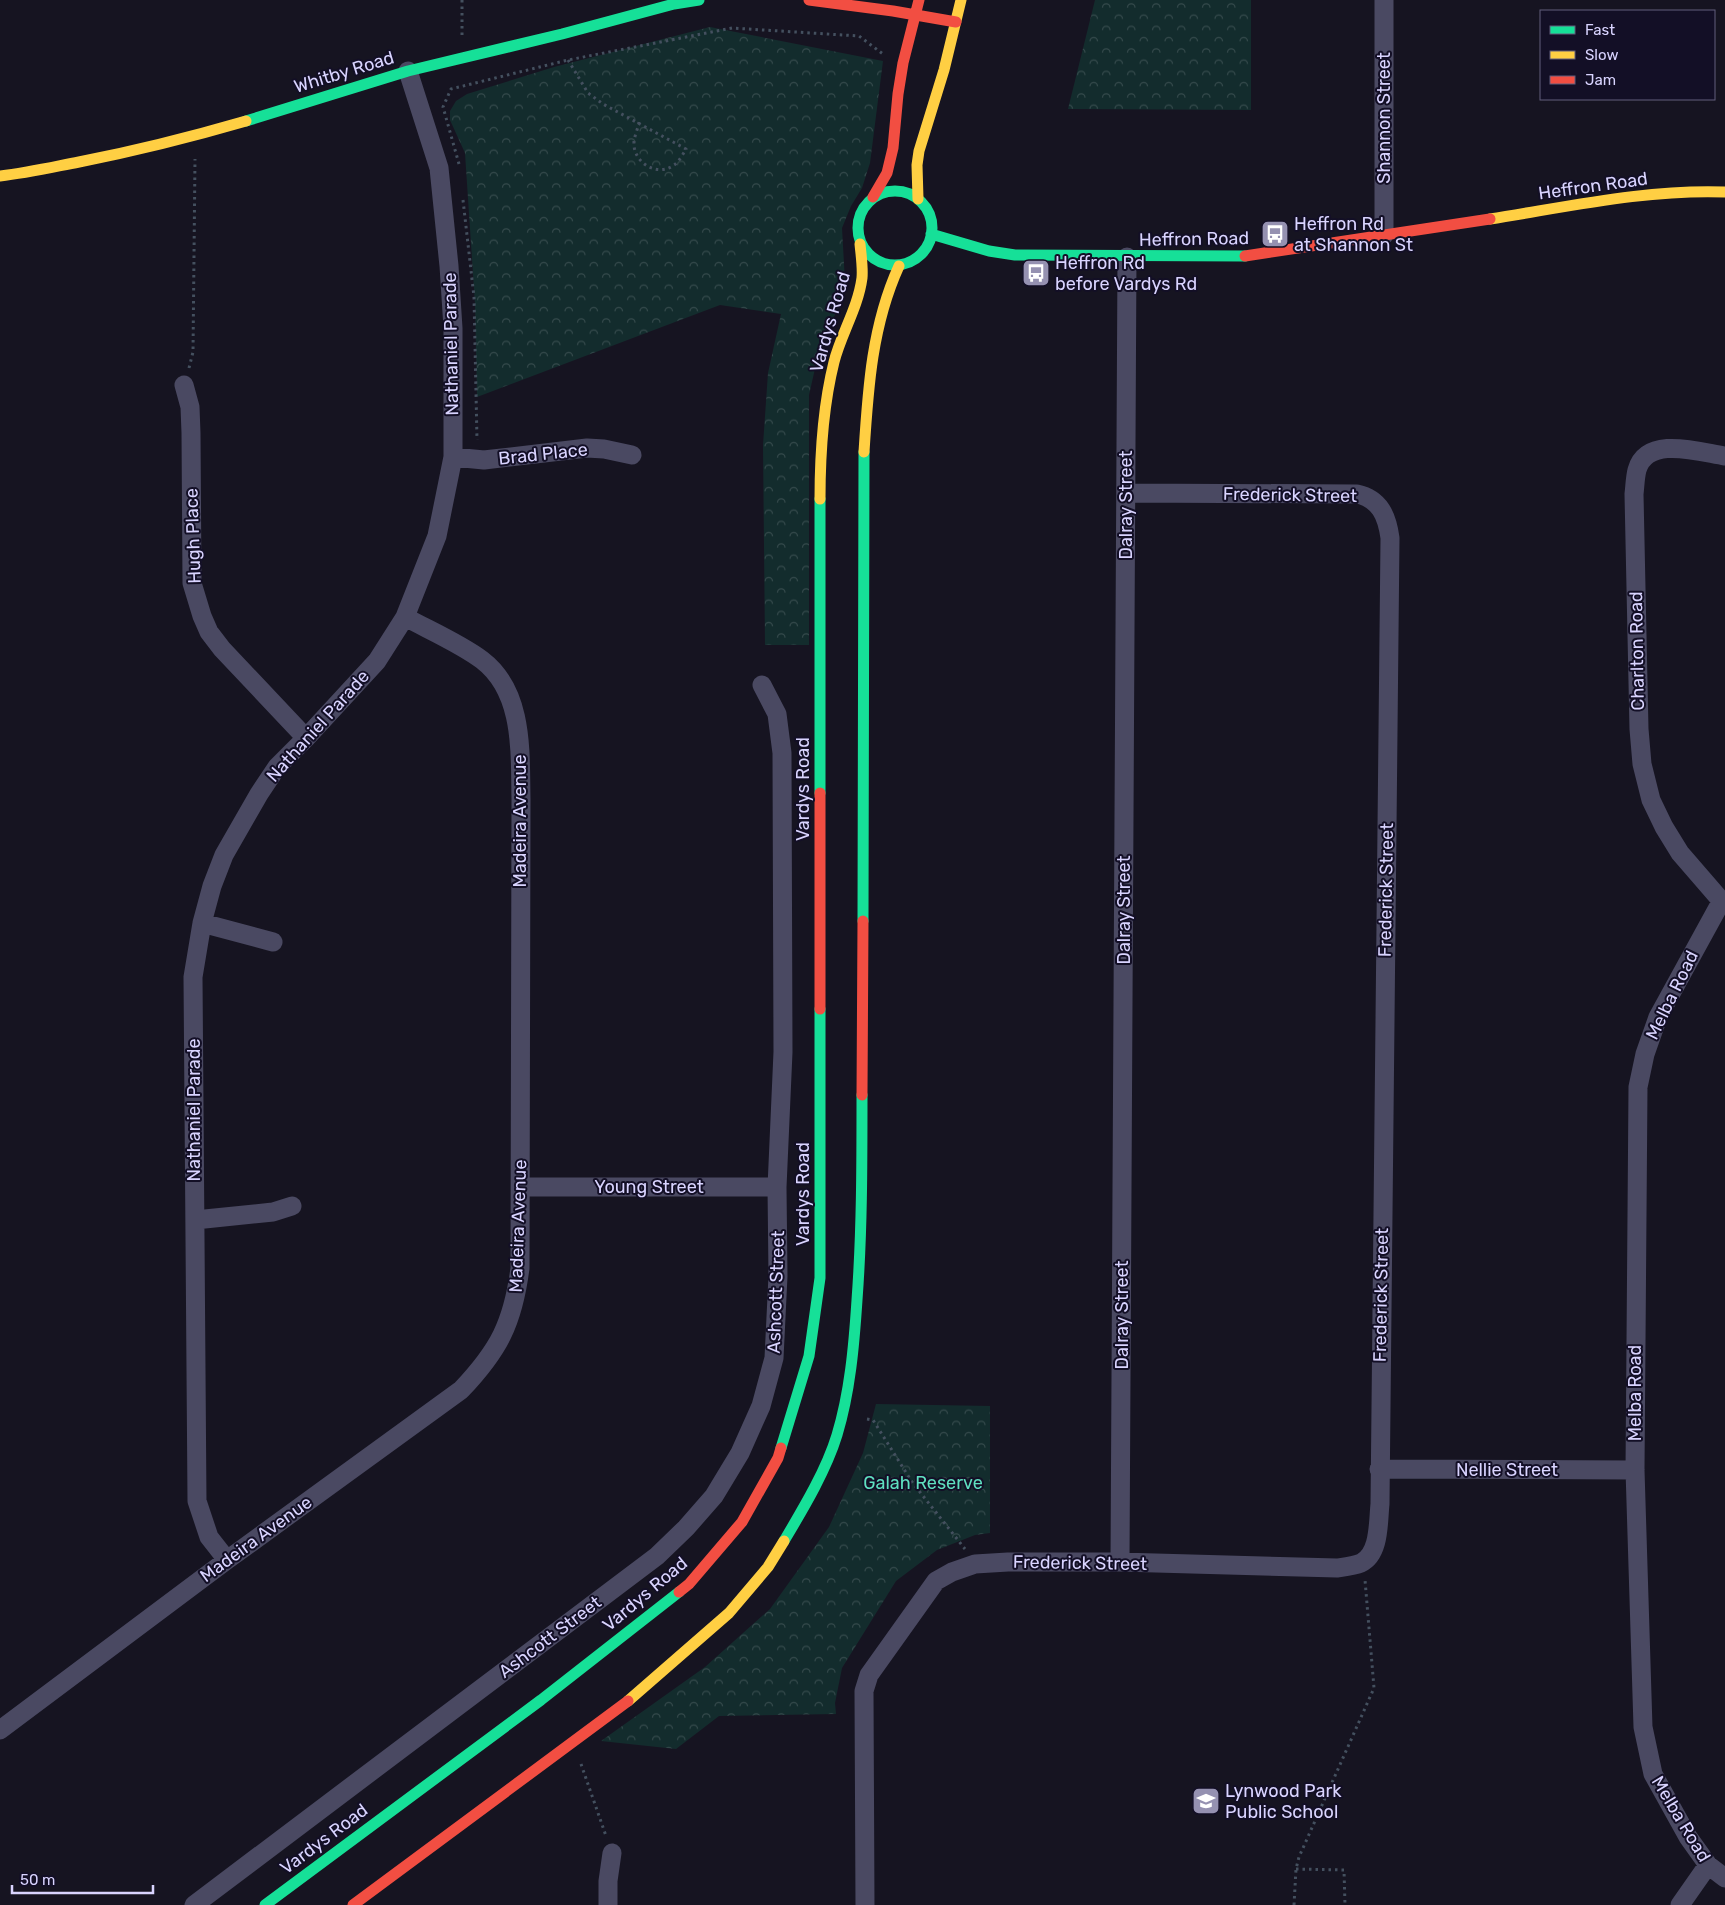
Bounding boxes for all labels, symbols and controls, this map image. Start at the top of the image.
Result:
legend [1540,10,1715,100]
text: Fast [1585,21,1615,39]
street label: Whitby Road [291,46,397,98]
text: Slow [1585,46,1618,64]
street label: Shannon Street [1373,52,1395,184]
text: Jam [1585,71,1616,89]
street label: Heffron Road [1537,167,1649,205]
place label: Heffron Rd at Shannon St [1294,213,1413,256]
bus stop icon: Heffron Rd at Shannon St [1260,219,1290,249]
street label: Heffron Road [1139,227,1249,251]
place label: Heffron Rd before Vardys Rd [1055,252,1197,295]
bus stop icon: Heffron Rd before Vardys Rd [1021,258,1051,288]
street label: Vardys Road [805,269,855,375]
street label: Nathaniel Parade [439,272,463,416]
street label: Brad Place [497,438,589,470]
street label: Dalray Street [1115,450,1137,560]
street label: Frederick Street [1223,483,1357,507]
street label: Hugh Place [180,488,206,584]
street label: Charlton Road [1625,591,1649,711]
street label: Nathaniel Parade [262,665,374,787]
street label: Vardys Road [792,737,814,841]
street label: Madeira Avenue [509,755,531,887]
street label: Frederick Street [1374,823,1398,957]
street label: Dalray Street [1113,855,1135,965]
street label: Melba Road [1641,947,1703,1043]
street label: Nathaniel Parade [183,1038,205,1182]
street label: Vardys Road [792,1142,814,1246]
street label: Madeira Avenue [505,1159,531,1293]
street label: Young Street [594,1176,704,1198]
street label: Frederick Street [1369,1228,1393,1362]
street label: Ashcott Street [763,1230,789,1354]
street label: Dalray Street [1111,1260,1133,1370]
street label: Melba Road [1624,1345,1646,1441]
street label: Nellie Street [1456,1459,1558,1481]
park label: Galah Reserve [863,1472,983,1494]
street label: Madeira Avenue [196,1491,316,1587]
street label: Frederick Street [1013,1551,1147,1575]
street label: Vardys Road [598,1552,692,1636]
street label: Ashcott Street [494,1591,606,1683]
street label: Melba Road [1647,1772,1715,1866]
place label: Lynwood Park Public School [1225,1780,1342,1823]
school or university icon: Lynwood Park Public School [1191,1786,1221,1816]
street label: Vardys Road [276,1799,372,1879]
scale bar [12,1862,154,1894]
text: 50 m [20,1871,55,1889]

